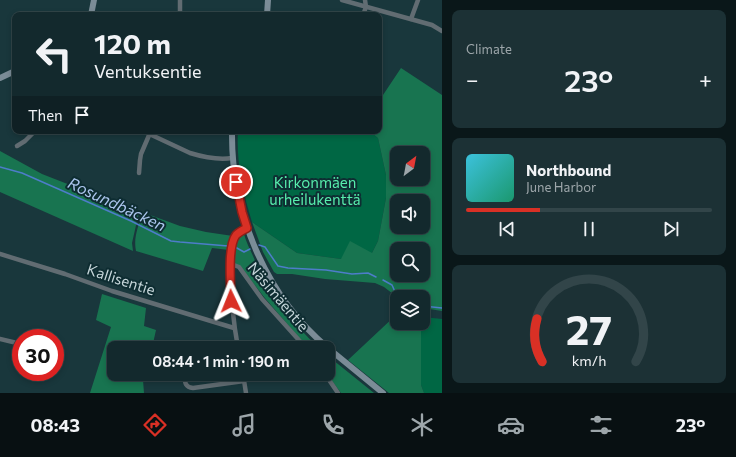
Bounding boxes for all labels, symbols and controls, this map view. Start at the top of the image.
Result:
text: 120 m [94,26,171,60]
icon: left [28,28,80,80]
text: Climate [466,41,512,57]
text: Ventuksentie [94,60,202,82]
text: 23° [564,61,613,98]
text: − [466,66,479,93]
text: + [699,66,712,93]
icon: arrive [71,104,93,126]
text: Then [28,106,63,124]
north arrow [390,146,430,186]
map controls [390,146,430,330]
text: Northbound [526,161,611,179]
pin [219,165,253,199]
icon: arrive [225,171,247,193]
water label: Rosundbäcken [65,173,169,235]
park label: Kirkonmäen urheilukenttä [269,173,361,208]
text: June Harbor [526,179,596,195]
button: sound [390,194,430,234]
icon: previous [496,218,518,240]
icon: pause [578,218,600,240]
icon: next [660,218,682,240]
button: search [390,242,430,282]
street label: Näsimäentie [245,258,313,335]
street label: Kallisentie [85,260,158,299]
position arrow [210,280,252,322]
button: layers [390,290,430,330]
text: 27 [566,303,612,354]
speed limit sign: 30 [12,329,64,381]
text: km/h [572,351,606,369]
text: 08:44 · 1 min · 190 m [152,352,290,370]
icon: directions [141,411,169,439]
icon: music [230,411,258,439]
icon: phone [319,411,347,439]
icon: climate [408,411,436,439]
icon: car [497,411,525,439]
icon: filters [587,411,615,439]
text: 08:43 [31,414,80,436]
text: 23° [676,414,705,436]

